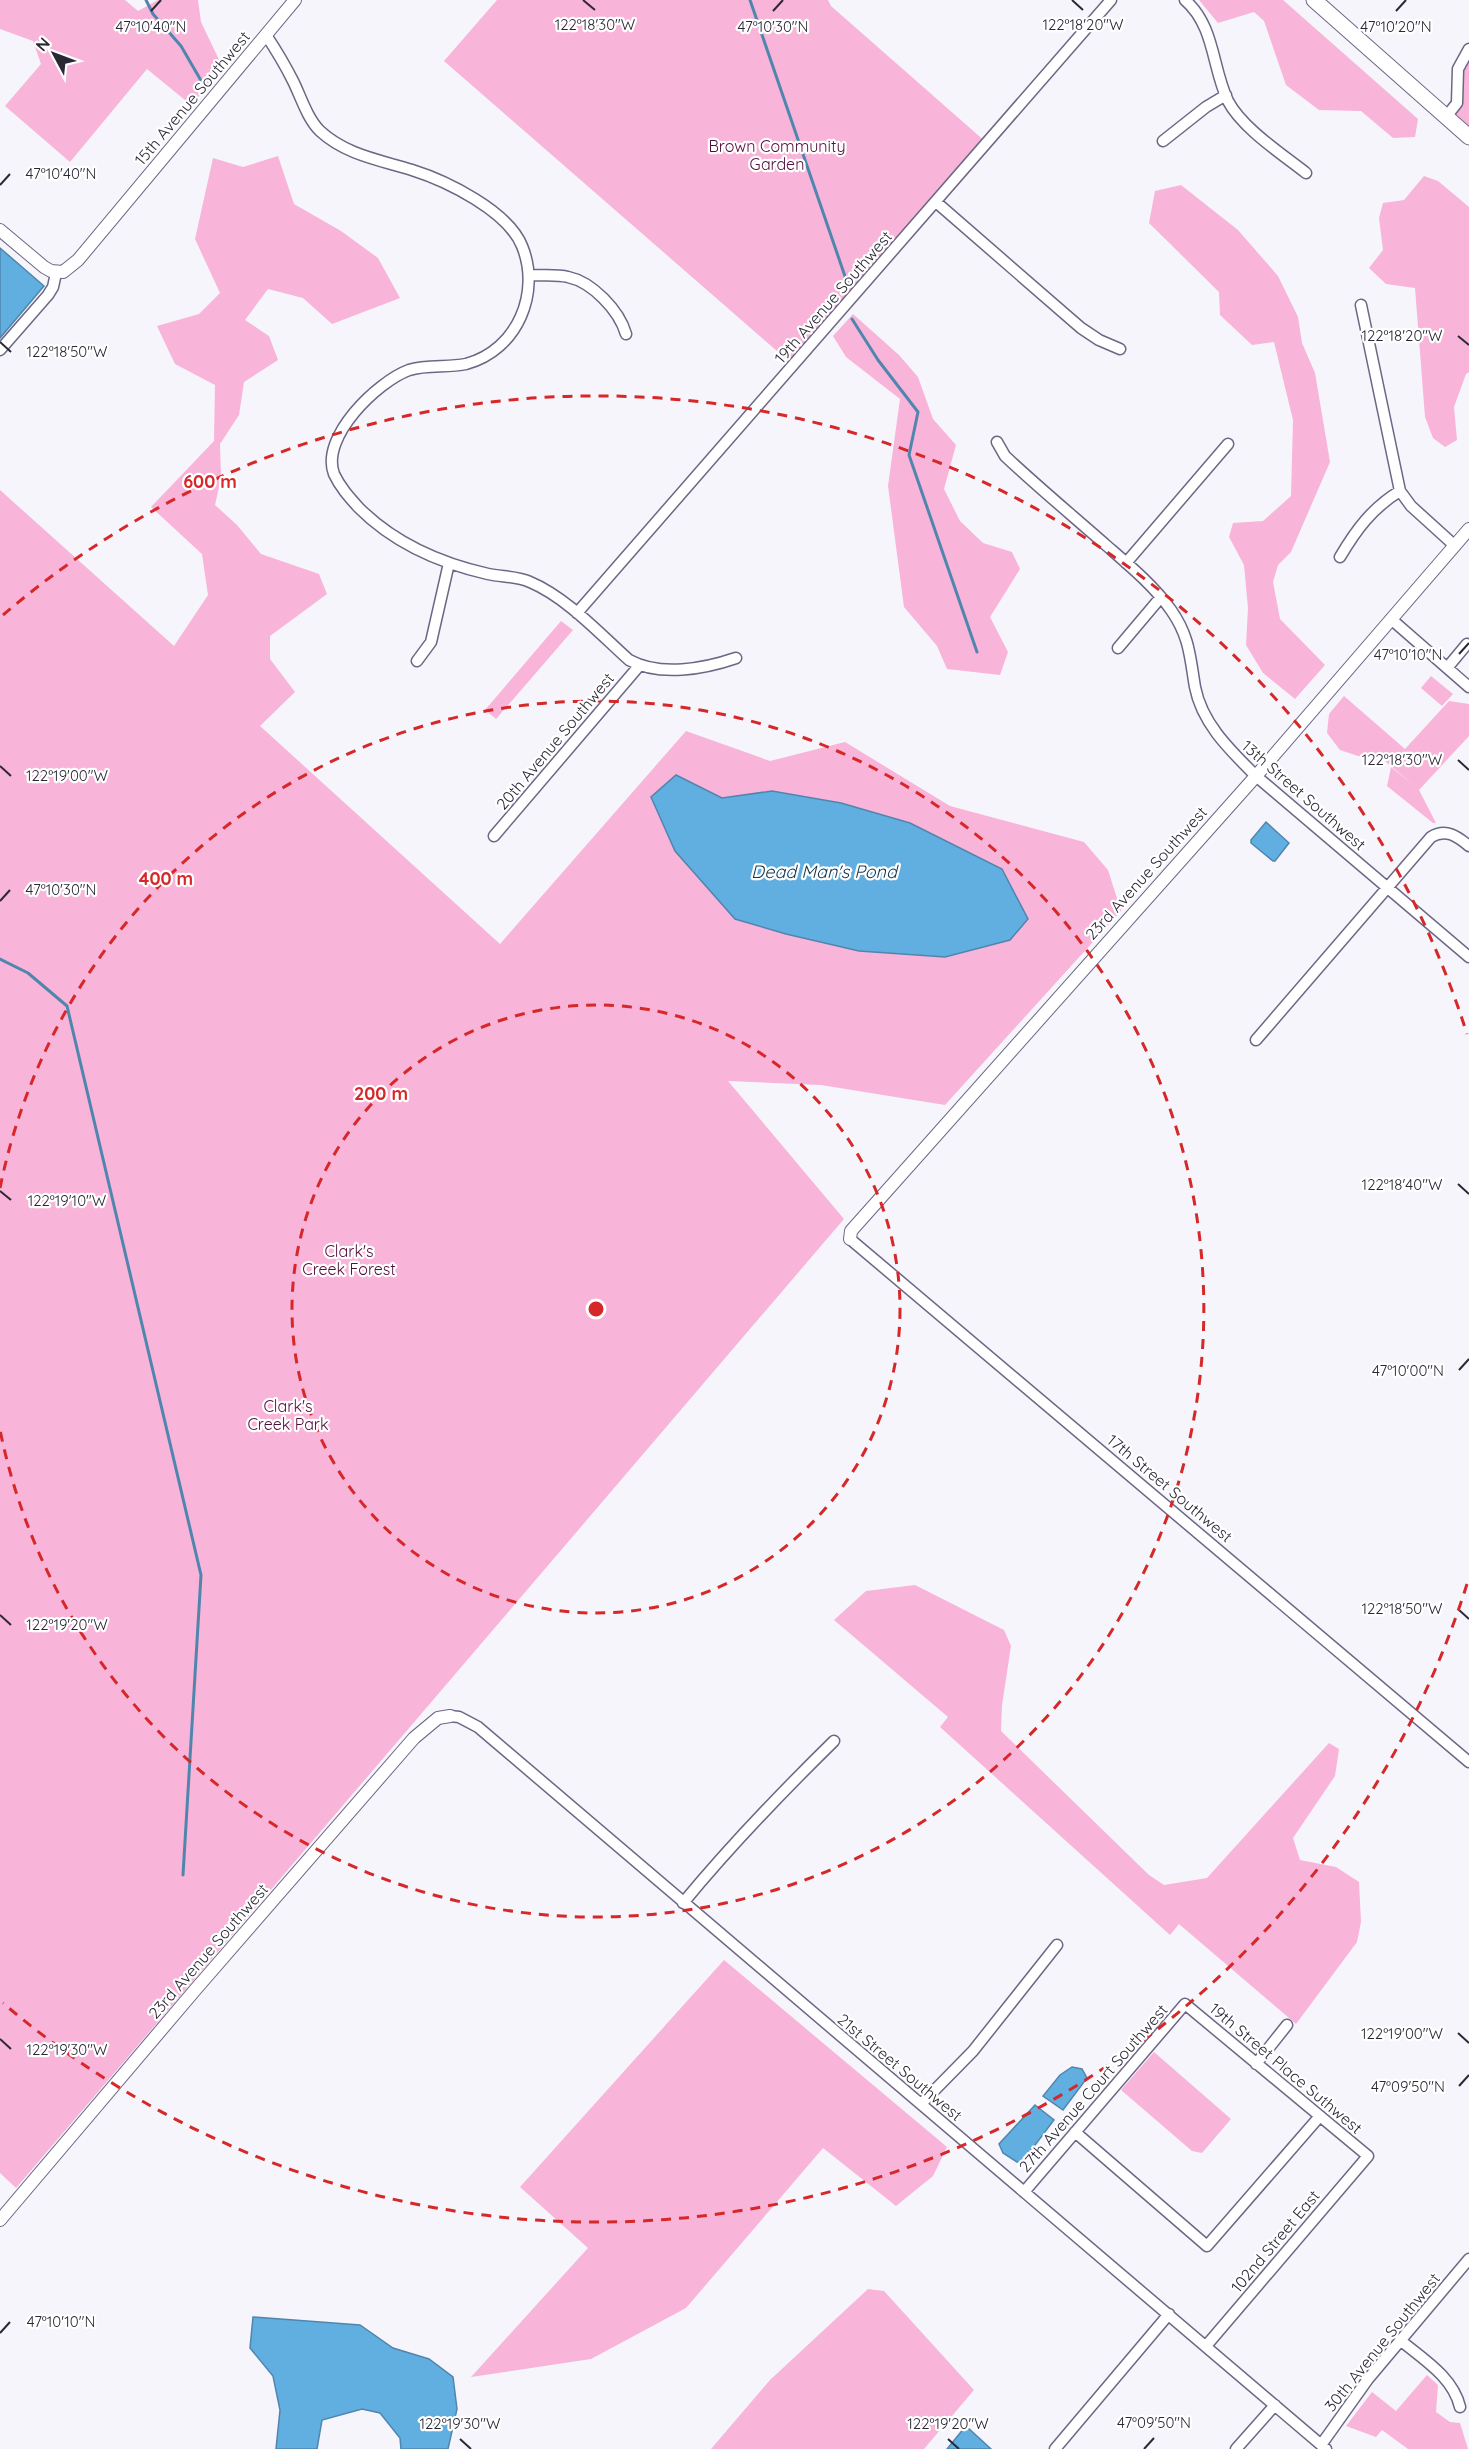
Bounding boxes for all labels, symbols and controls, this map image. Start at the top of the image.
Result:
text: 122°18'30"W [555,15,636,34]
text: 122°18'20"W [1042,15,1124,34]
text: 47°10'40"N [116,17,187,36]
text: 47°10'30"N [738,17,808,36]
text: 47°10'20"N [1360,17,1432,36]
north arrow [24,24,84,84]
street label: 15th Avenue Southwest [130,27,254,169]
text: N [31,33,54,55]
park label: Brown Community Garden [708,136,846,174]
text: 47°10'40"N [26,164,97,183]
street label: 19th Avenue Southwest [770,227,896,367]
text: 122°18'20"W [1361,326,1443,345]
text: 122°18'50"W [26,342,108,361]
text: 600 m [183,470,237,493]
text: 47°10'10"N [1374,645,1442,664]
street label: 20th Avenue Southwest [492,668,618,814]
street label: 13th Street Southwest [1238,736,1370,854]
text: 122°18'30"W [1362,750,1443,769]
text: 122°19'00"W [26,766,109,785]
street label: 23rd Avenue Southwest [1081,802,1211,944]
water label: Dead Man's Pond [751,860,899,883]
text: 400 m [139,867,193,890]
text: 47°10'30"N [26,880,96,899]
text: 200 m [354,1082,408,1105]
text: 122°18'40"W [1362,1175,1443,1194]
text: 122°19'10"W [28,1191,107,1210]
park label: Clark's Creek Forest [302,1241,396,1279]
centre of rings [586,1299,606,1319]
text: 47°10'00"N [1372,1361,1444,1380]
park label: Clark's Creek Park [247,1396,329,1434]
street label: 17th Street Southwest [1103,1430,1237,1546]
text: 122°18'50"W [1361,1599,1443,1618]
text: 122°19'20"W [26,1615,108,1634]
street label: 23rd Avenue Southwest [144,1879,272,2023]
street label: 19th Street Place Suthwest [1206,1998,1366,2138]
street label: 27th Avenue Court Southwest [1015,2000,1171,2176]
street label: 21st Street Southwest [834,2009,966,2125]
text: 122°19'00"W [1361,2024,1444,2043]
text: 122°19'30"W [27,2040,108,2059]
text: 47°09'50"N [1371,2077,1445,2096]
street label: 102nd Street East [1226,2186,1324,2296]
street label: 30th Avenue Southwest [1320,2269,1444,2415]
text: 47°10'10"N [27,2312,95,2331]
text: 47°09'50"N [1117,2413,1191,2432]
text: 122°19'30"W [420,2414,501,2433]
text: 122°19'20"W [907,2414,989,2433]

